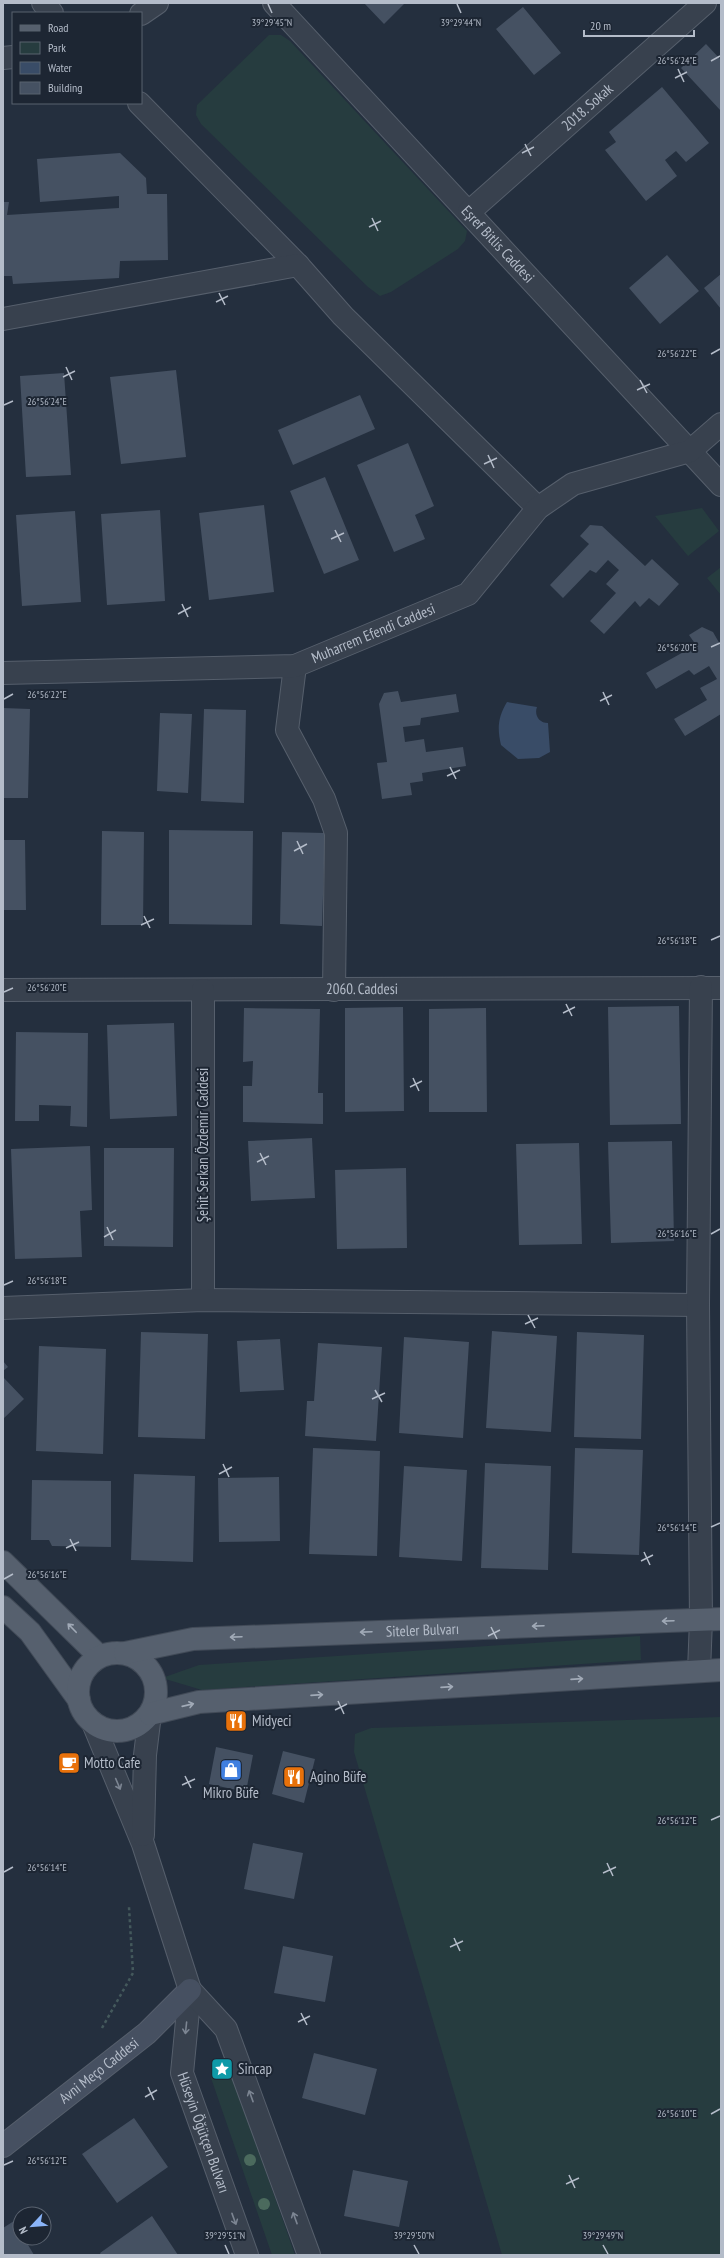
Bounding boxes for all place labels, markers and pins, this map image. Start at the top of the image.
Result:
restaurant icon: Midyeci [223,1708,249,1734]
place label: Midyeci [252,1711,292,1730]
cafe icon: Motto Cafe [56,1750,82,1776]
place label: Motto Cafe [84,1753,140,1772]
shop icon: Mikro Büfe [218,1757,244,1783]
restaurant icon: Agino Büfe [281,1764,307,1790]
place label: Agino Büfe [310,1767,366,1786]
place label: Mikro Büfe [203,1783,259,1802]
place icon: Sincap [209,2056,235,2082]
place label: Sincap [238,2059,272,2078]

